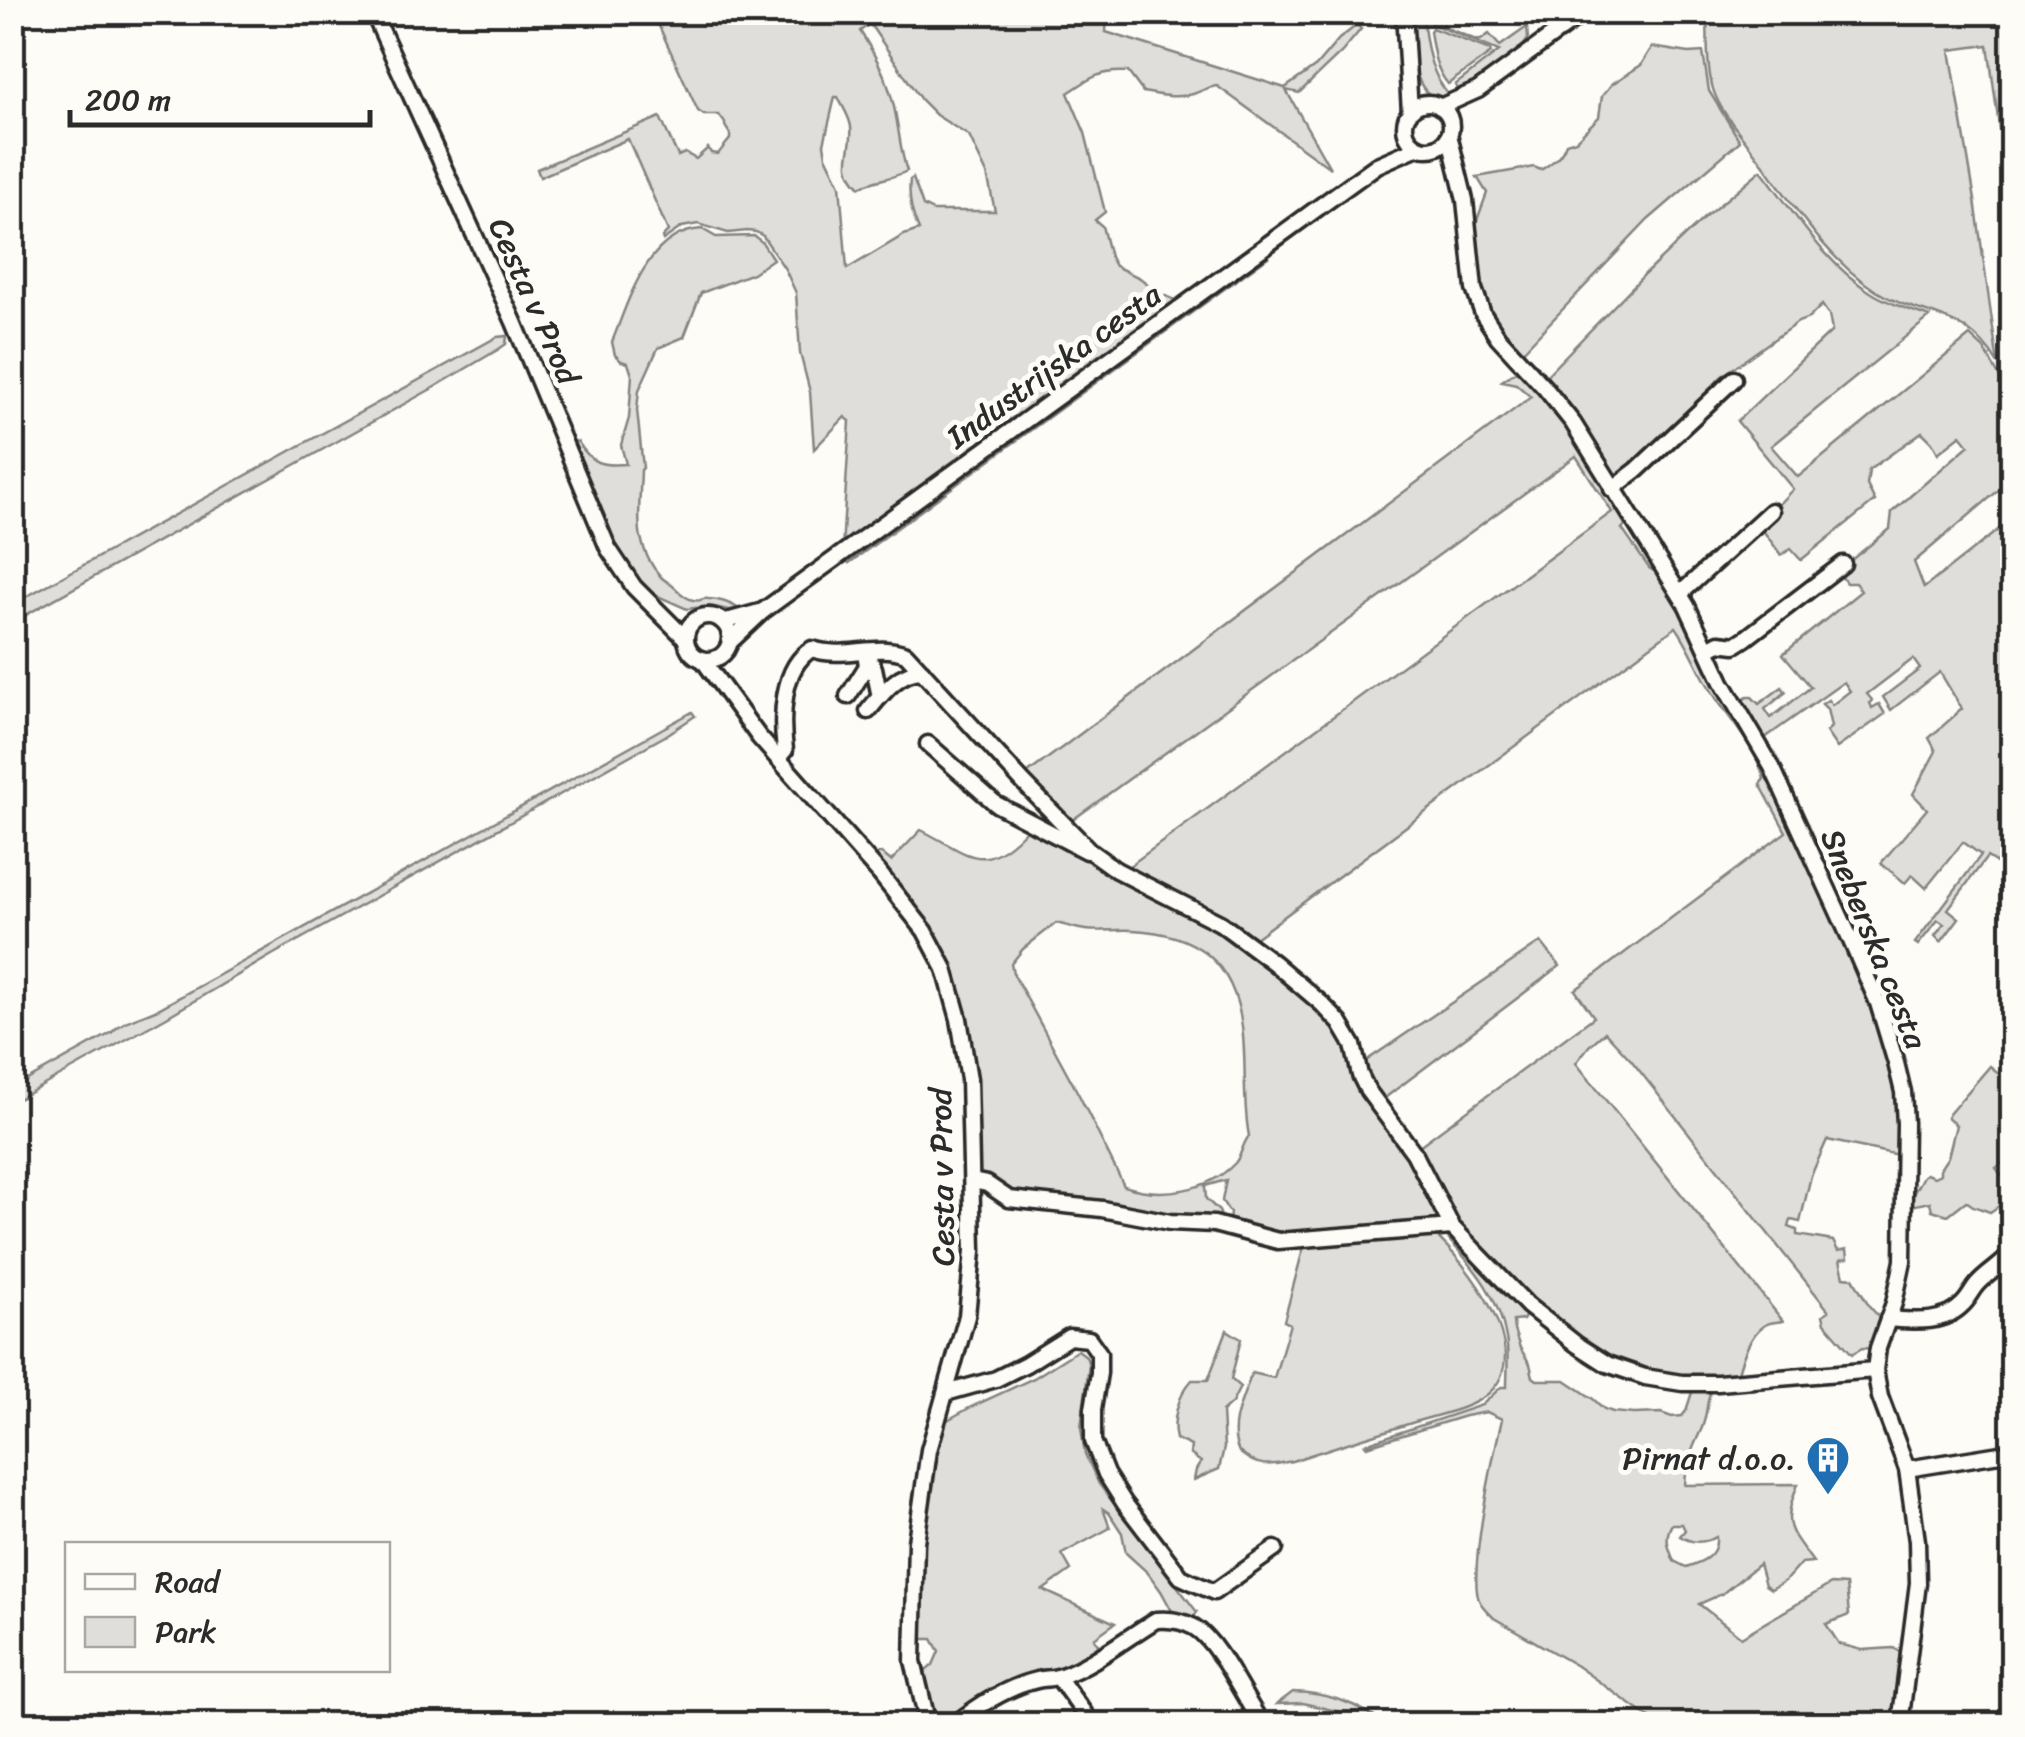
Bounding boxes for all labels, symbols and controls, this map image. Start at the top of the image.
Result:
scale bar [70,65,370,127]
text: 200 m [85,73,171,127]
street label: Cesta v Prod [472,208,597,396]
street label: Industrijska cesta [933,267,1175,465]
street label: Sneberska cesta [1804,820,1945,1059]
street label: Cesta v Prod [912,1085,972,1266]
place label: Pirnat d.o.o. [1622,1430,1796,1487]
building icon: Pirnat d.o.o. [1805,1435,1851,1496]
legend [65,1542,390,1672]
text: Road [155,1555,222,1609]
text: Park [155,1605,217,1659]

